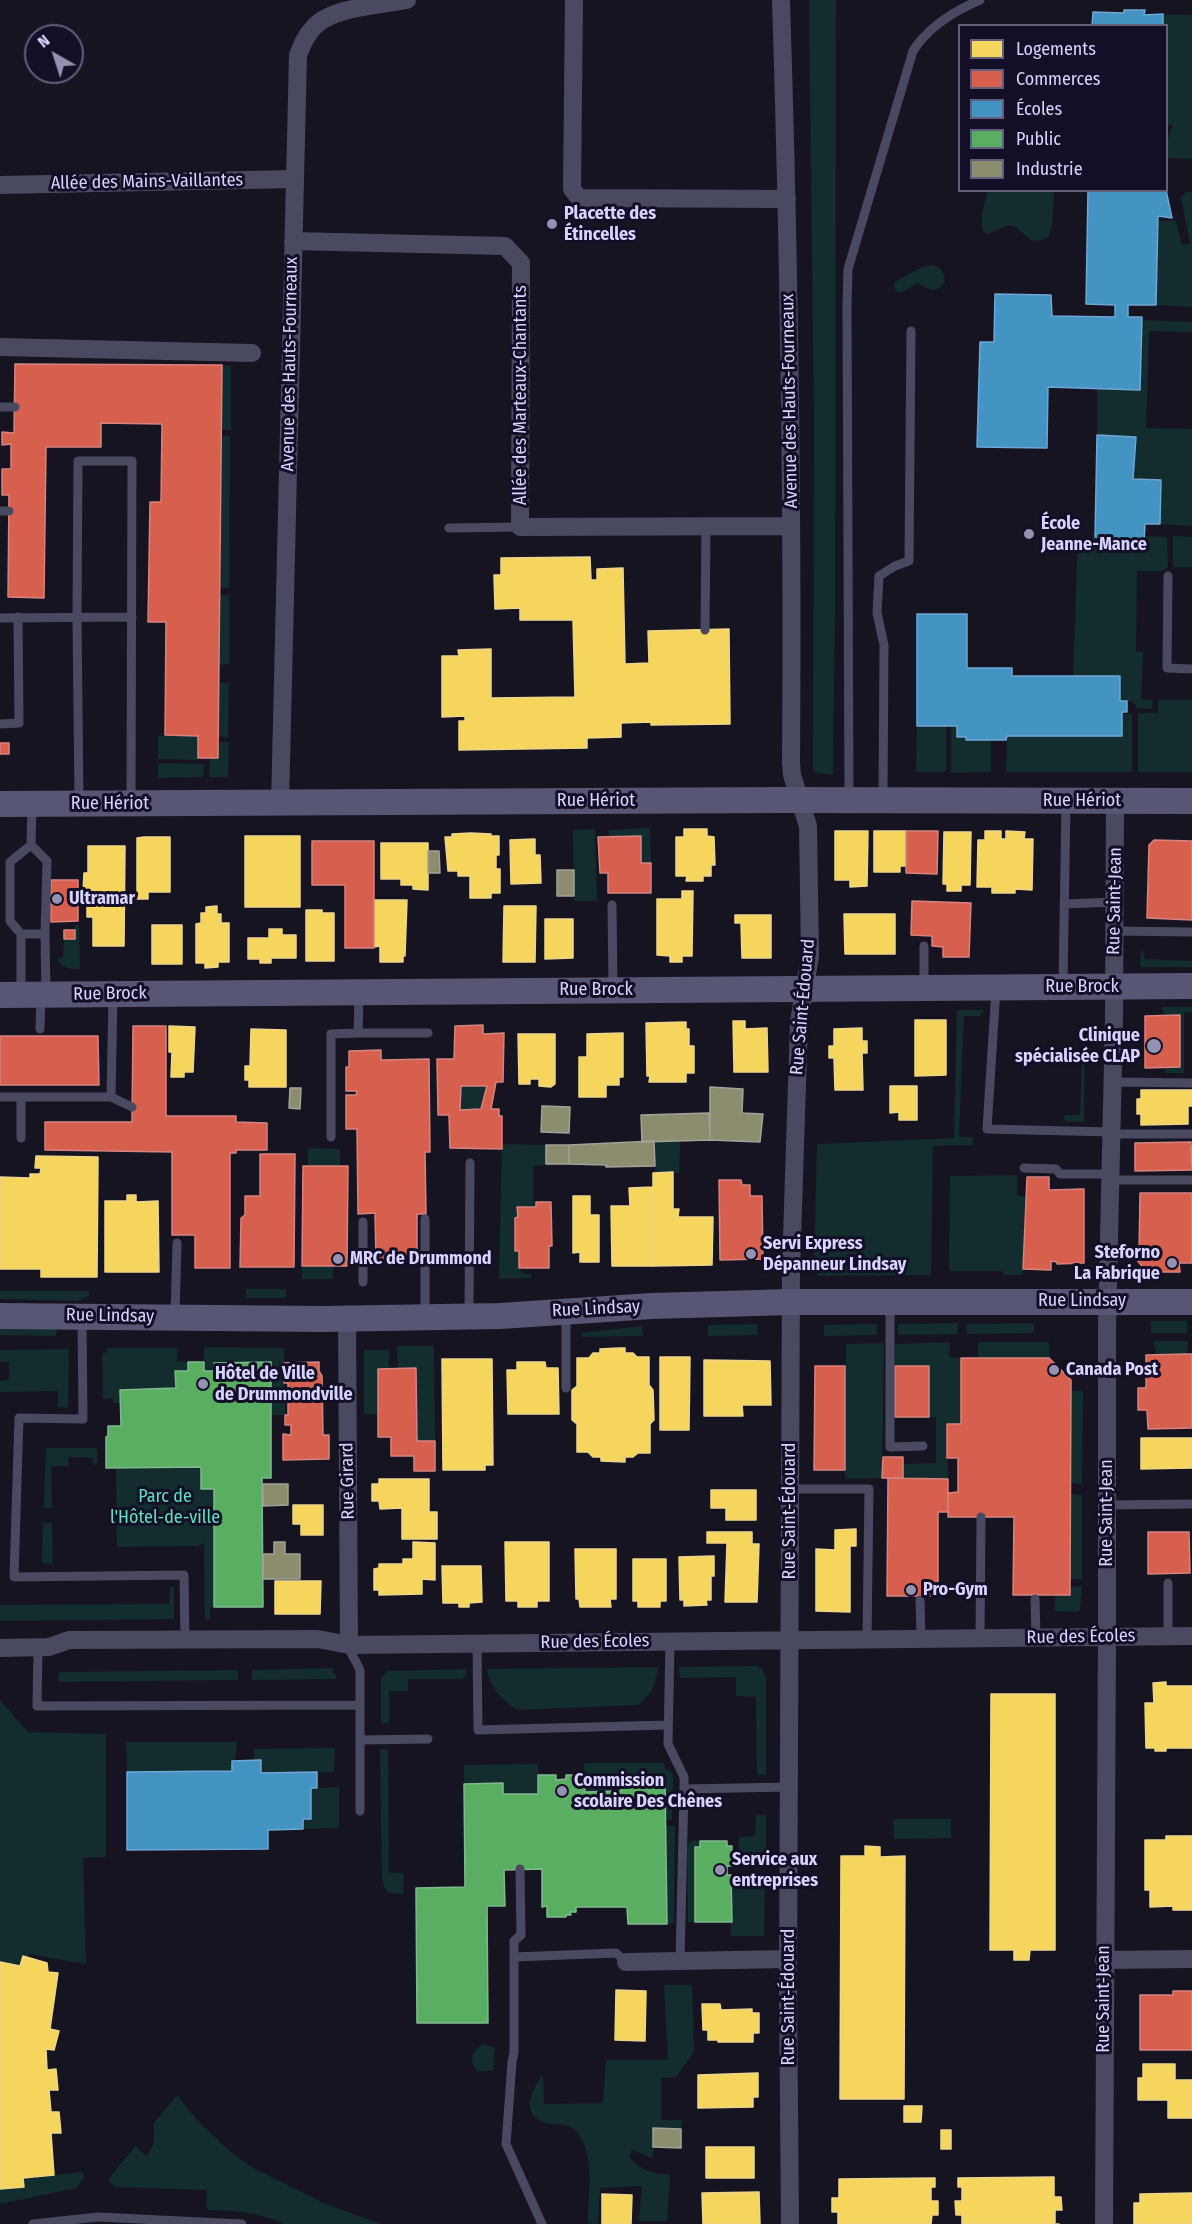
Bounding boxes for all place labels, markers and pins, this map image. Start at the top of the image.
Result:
place label: Placette des Étincelles [564,203,656,246]
marker: Placette des Étincelles [545,217,559,231]
place label: École Jeanne-Mance [1041,513,1147,556]
marker: École Jeanne-Mance [1022,527,1036,541]
place label: Ultramar [69,888,135,910]
marker: Ultramar [50,892,64,906]
place label: Clinique spécialisée CLAP [1015,1025,1140,1068]
marker: Clinique spécialisée CLAP [1145,1037,1163,1055]
place label: Servi Express Dépanneur Lindsay [763,1233,906,1276]
place label: Steforno La Fabrique [1074,1242,1160,1284]
marker: Servi Express Dépanneur Lindsay [744,1247,758,1261]
place label: MRC de Drummond [350,1248,492,1270]
marker: MRC de Drummond [331,1252,345,1266]
marker: Steforno La Fabrique [1165,1256,1179,1270]
place label: Canada Post [1066,1359,1158,1381]
place label: Hôtel de Ville de Drummondville [215,1363,353,1406]
marker: Canada Post [1047,1363,1061,1377]
marker: Hôtel de Ville de Drummondville [196,1377,210,1391]
place label: Pro-Gym [923,1579,988,1601]
marker: Pro-Gym [904,1583,918,1597]
place label: Commission scolaire Des Chênes [574,1770,722,1812]
marker: Commission scolaire Des Chênes [555,1784,569,1798]
place label: Service aux entreprises [732,1849,818,1892]
marker: Service aux entreprises [713,1863,727,1877]

